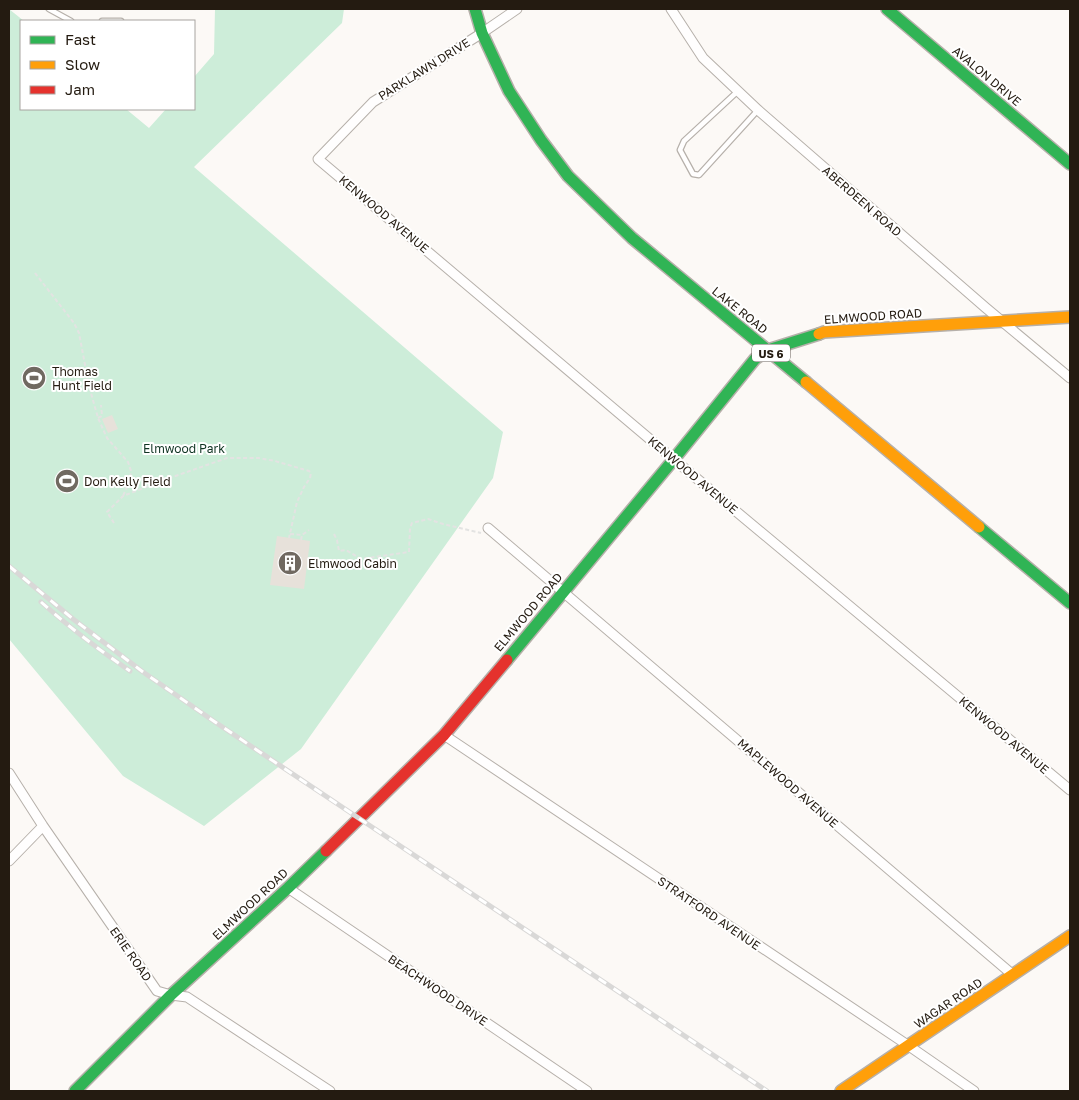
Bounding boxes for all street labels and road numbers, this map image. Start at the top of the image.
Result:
street label: PARKLAWN DRIVE [375,35,473,103]
street label: AVALON DRIVE [950,43,1024,109]
street label: ABERDEEN ROAD [819,163,905,239]
street label: KENWOOD AVENUE [336,172,432,256]
street label: LAKE ROAD [709,283,771,337]
street label: ELMWOOD ROAD [823,305,923,327]
road number: US 6 [752,344,790,362]
street label: KENWOOD AVENUE [645,433,741,517]
street label: ELMWOOD ROAD [491,570,565,654]
street label: KENWOOD AVENUE [956,693,1052,777]
street label: MAPLEWOOD AVENUE [735,735,841,831]
street label: ELMWOOD ROAD [209,865,291,943]
street label: STRATFORD AVENUE [655,873,763,953]
street label: ERIE ROAD [107,924,155,984]
street label: BEACHWOOD DRIVE [385,951,491,1029]
street label: WAGAR ROAD [911,975,985,1031]

